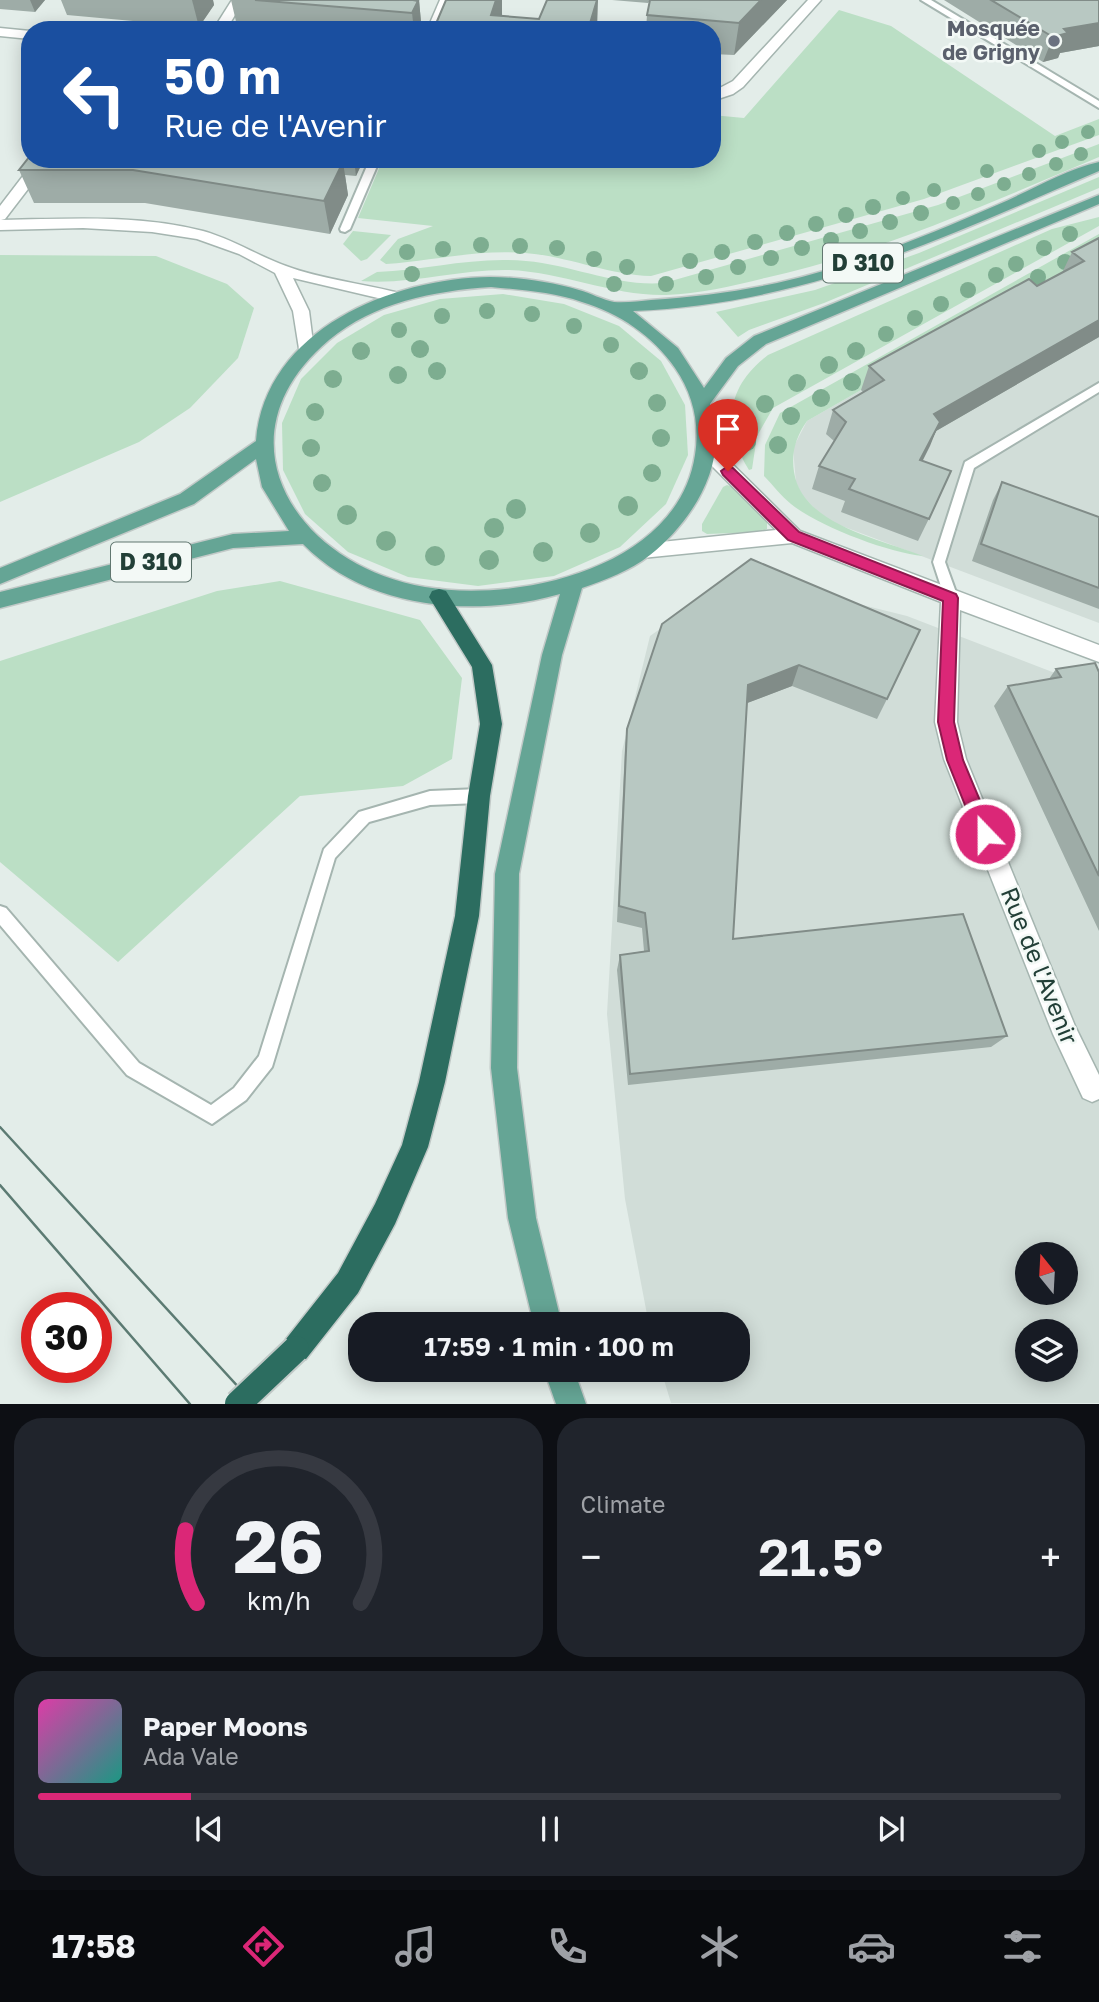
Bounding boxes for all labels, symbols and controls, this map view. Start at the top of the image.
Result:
place label: Mosquée de Grigny [942,15,1040,65]
marker: Mosquée de Grigny [1046,33,1062,49]
text: 50 m [164,46,281,105]
icon: left [49,49,140,140]
text: Rue de l'Avenir [164,106,387,144]
road number: D 310 [823,244,903,282]
pin [698,399,758,471]
icon: arrive [709,410,747,448]
road number: D 310 [111,542,191,582]
position arrow [948,797,1022,871]
street label: Rue de l'Avenir [996,883,1085,1048]
north arrow [1015,1242,1078,1306]
map controls [1015,1242,1078,1382]
speed limit sign: 30 [21,1292,112,1383]
button: layers [1015,1319,1078,1382]
text: 17:59 · 1 min · 100 m [424,1331,674,1362]
text: Climate [581,1490,665,1518]
text: 26 [233,1503,324,1590]
text: 21.5° [758,1525,883,1587]
text: − [581,1534,601,1579]
text: + [1040,1534,1061,1579]
text: km/h [246,1585,310,1616]
text: Paper Moons [143,1711,308,1742]
text: Ada Vale [143,1742,239,1770]
icon: previous [190,1810,228,1848]
icon: pause [531,1810,569,1848]
icon: next [872,1810,910,1848]
icon: directions [239,1922,288,1971]
icon: music [391,1922,440,1971]
icon: phone [543,1922,592,1971]
icon: climate [695,1922,744,1971]
icon: car [847,1922,896,1971]
icon: filters [998,1922,1047,1971]
text: 17:58 [51,1927,136,1965]

